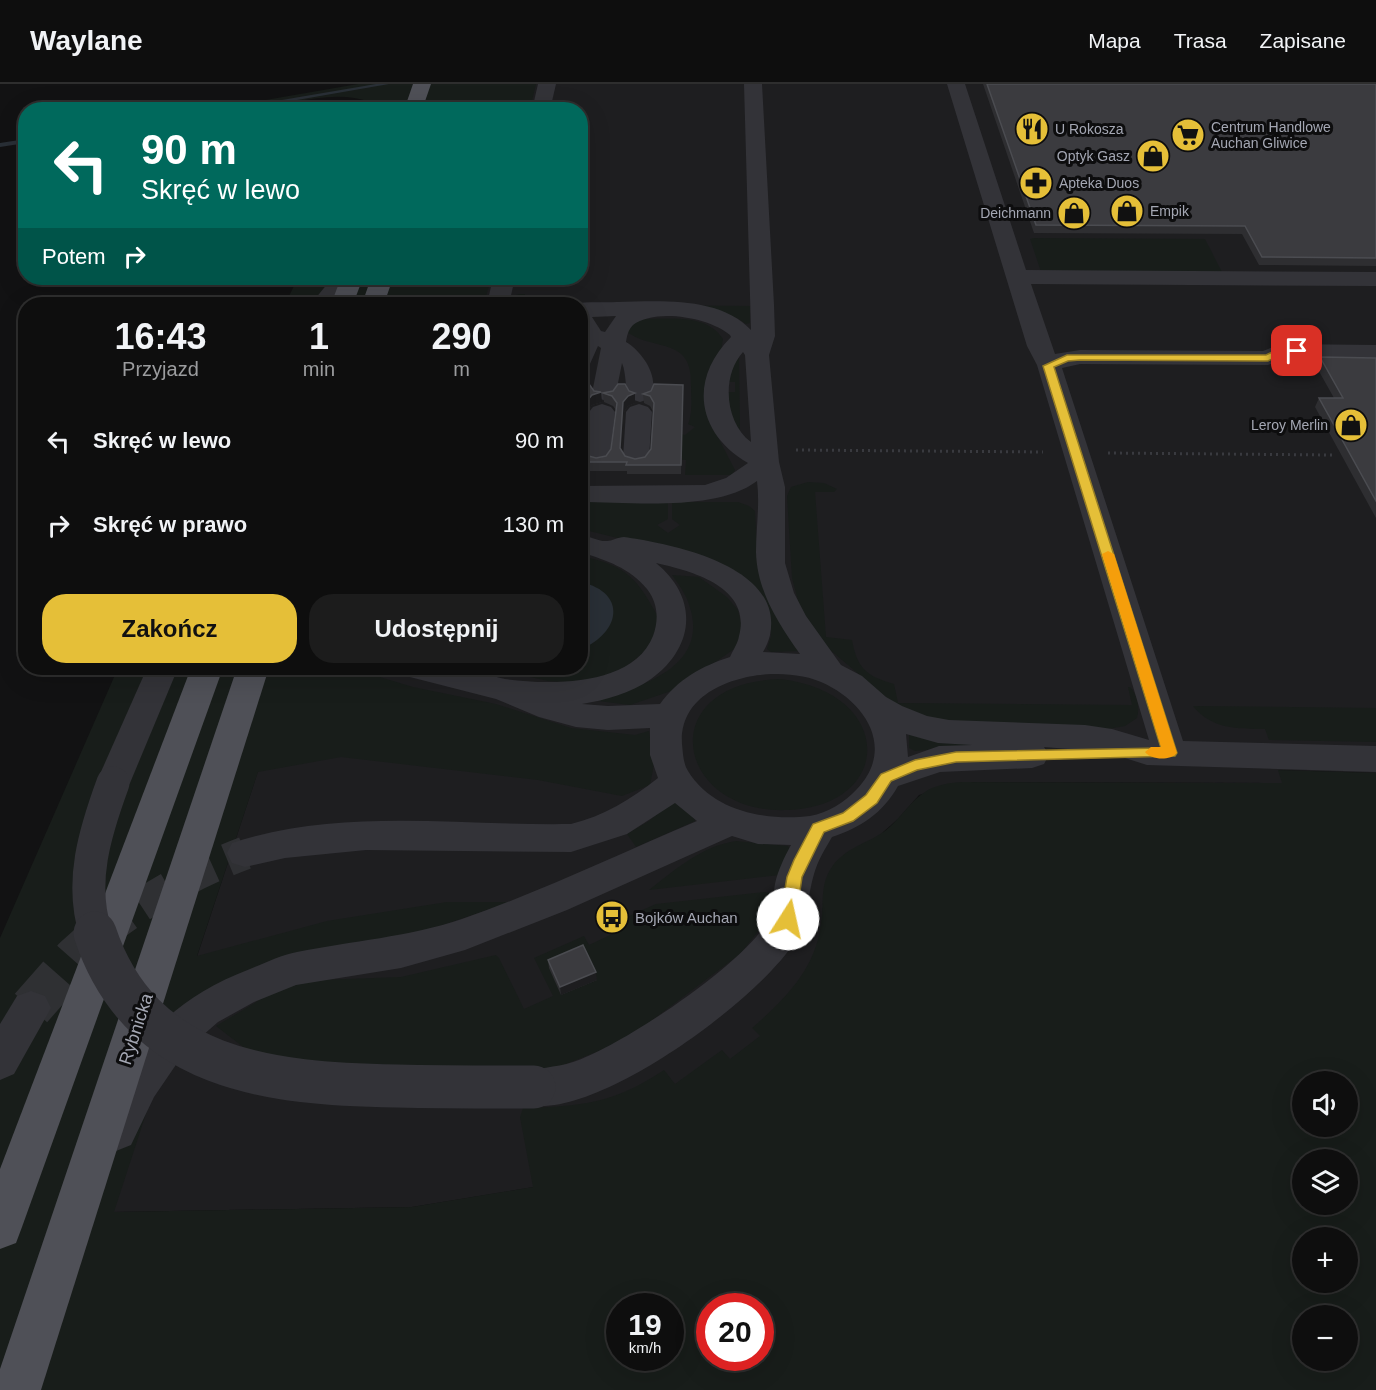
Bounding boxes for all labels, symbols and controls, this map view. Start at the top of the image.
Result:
text: Waylane [30,25,143,56]
text: Mapa [1088,29,1141,52]
text: Trasa [1174,29,1227,52]
text: Zapisane [1260,29,1346,52]
restaurant icon: U Rokosza [1014,111,1050,147]
supermarket icon: Centrum Handlowe Auchan Gliwice [1170,117,1206,153]
place label: Centrum Handlowe Auchan Gliwice [1211,119,1331,151]
place label: U Rokosza [1055,121,1124,137]
icon: left [42,126,120,204]
text: 90 m [141,126,237,173]
shop icon: Optyk Gasz [1135,138,1171,174]
place label: Optyk Gasz [1057,148,1130,164]
pharmacy icon: Apteka Duos [1018,165,1054,201]
text: Skręć w lewo [141,175,300,205]
place label: Apteka Duos [1059,175,1139,191]
shop icon: Empik [1109,193,1145,229]
shop icon: Deichmann [1056,195,1092,231]
place label: Empik [1150,203,1190,219]
place label: Deichmann [980,205,1051,221]
icon: right [118,240,151,273]
text: Potem [42,244,106,269]
text: 16:43 [114,316,206,357]
text: 1 [309,316,329,357]
text: 290 [431,316,492,357]
pin [1271,325,1322,376]
icon: arrive [1280,334,1313,367]
text: Przyjazd [122,358,199,380]
text: min [303,358,335,380]
text: m [453,358,470,380]
shop icon: Leroy Merlin [1333,407,1369,443]
place label: Leroy Merlin [1251,417,1328,433]
icon: left [42,425,75,458]
text: Skręć w lewo [93,428,231,453]
text: 90 m [515,428,564,453]
icon: right [42,509,75,542]
text: Skręć w prawo [93,512,247,537]
text: 130 m [503,512,564,537]
button: Zakończ [42,594,297,663]
button: Udostępnij [309,594,564,663]
position arrow [756,887,820,951]
bus stop icon: Bojków Auchan [594,899,630,935]
place label: Bojków Auchan [635,909,738,926]
street label: Rybnicka [115,990,157,1067]
map controls [1292,1071,1358,1371]
button: sound [1292,1071,1358,1137]
button: layers [1292,1149,1358,1215]
button: + [1292,1227,1358,1293]
speed limit sign: 20 [696,1293,774,1371]
button: − [1292,1305,1358,1371]
text: 19 [628,1308,662,1341]
text: km/h [629,1339,661,1356]

